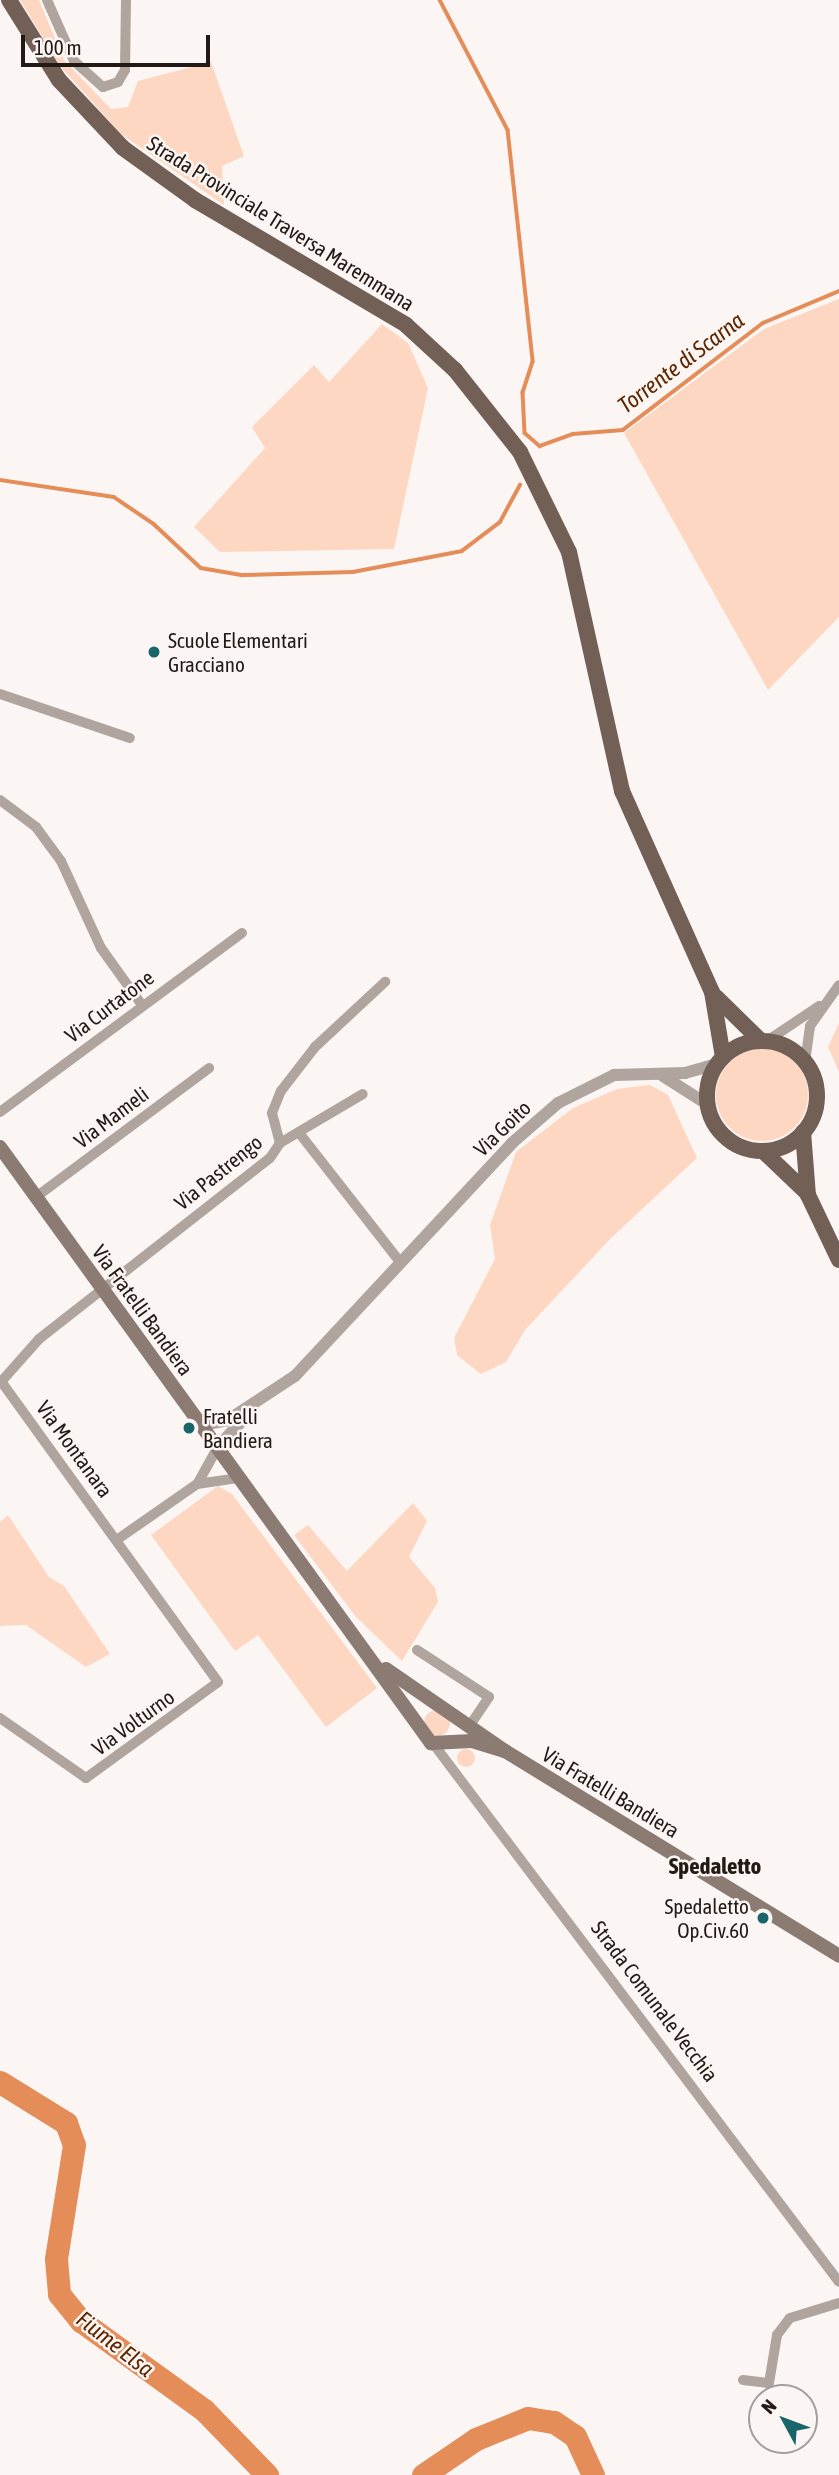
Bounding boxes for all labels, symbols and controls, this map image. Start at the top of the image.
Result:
scale bar [24,21,214,65]
text: 100 m [34,35,82,59]
street label: Strada Provinciale Traversa Maremmana [143,130,419,316]
water label: Torrente di Scarna [612,307,750,419]
place label: Scuole Elementari Gracciano [168,627,308,677]
marker: Scuole Elementari Gracciano [146,644,162,660]
street label: Via Curtatone [60,964,158,1048]
street label: Via Mameli [69,1081,153,1153]
street label: Via Goito [468,1095,536,1161]
street label: Via Pastrengo [169,1129,267,1215]
street label: Via Fratelli Bandiera [87,1240,199,1380]
street label: Via Montanara [32,1396,118,1502]
place label: Fratelli Bandiera [203,1403,273,1453]
marker: Fratelli Bandiera [181,1420,197,1436]
street label: Via Volturno [87,1684,179,1760]
street label: Via Fratelli Bandiera [538,1741,684,1843]
district label: Spedaletto [669,1852,761,1880]
place label: Spedaletto Op.Civ.60 [664,1893,749,1943]
marker: Spedaletto Op.Civ.60 [755,1910,771,1926]
street label: Strada Comunale Vecchia [586,1916,724,2086]
water label: Fiume Elsa [71,2305,159,2383]
north arrow [748,2384,818,2454]
text: N [757,2395,781,2418]

